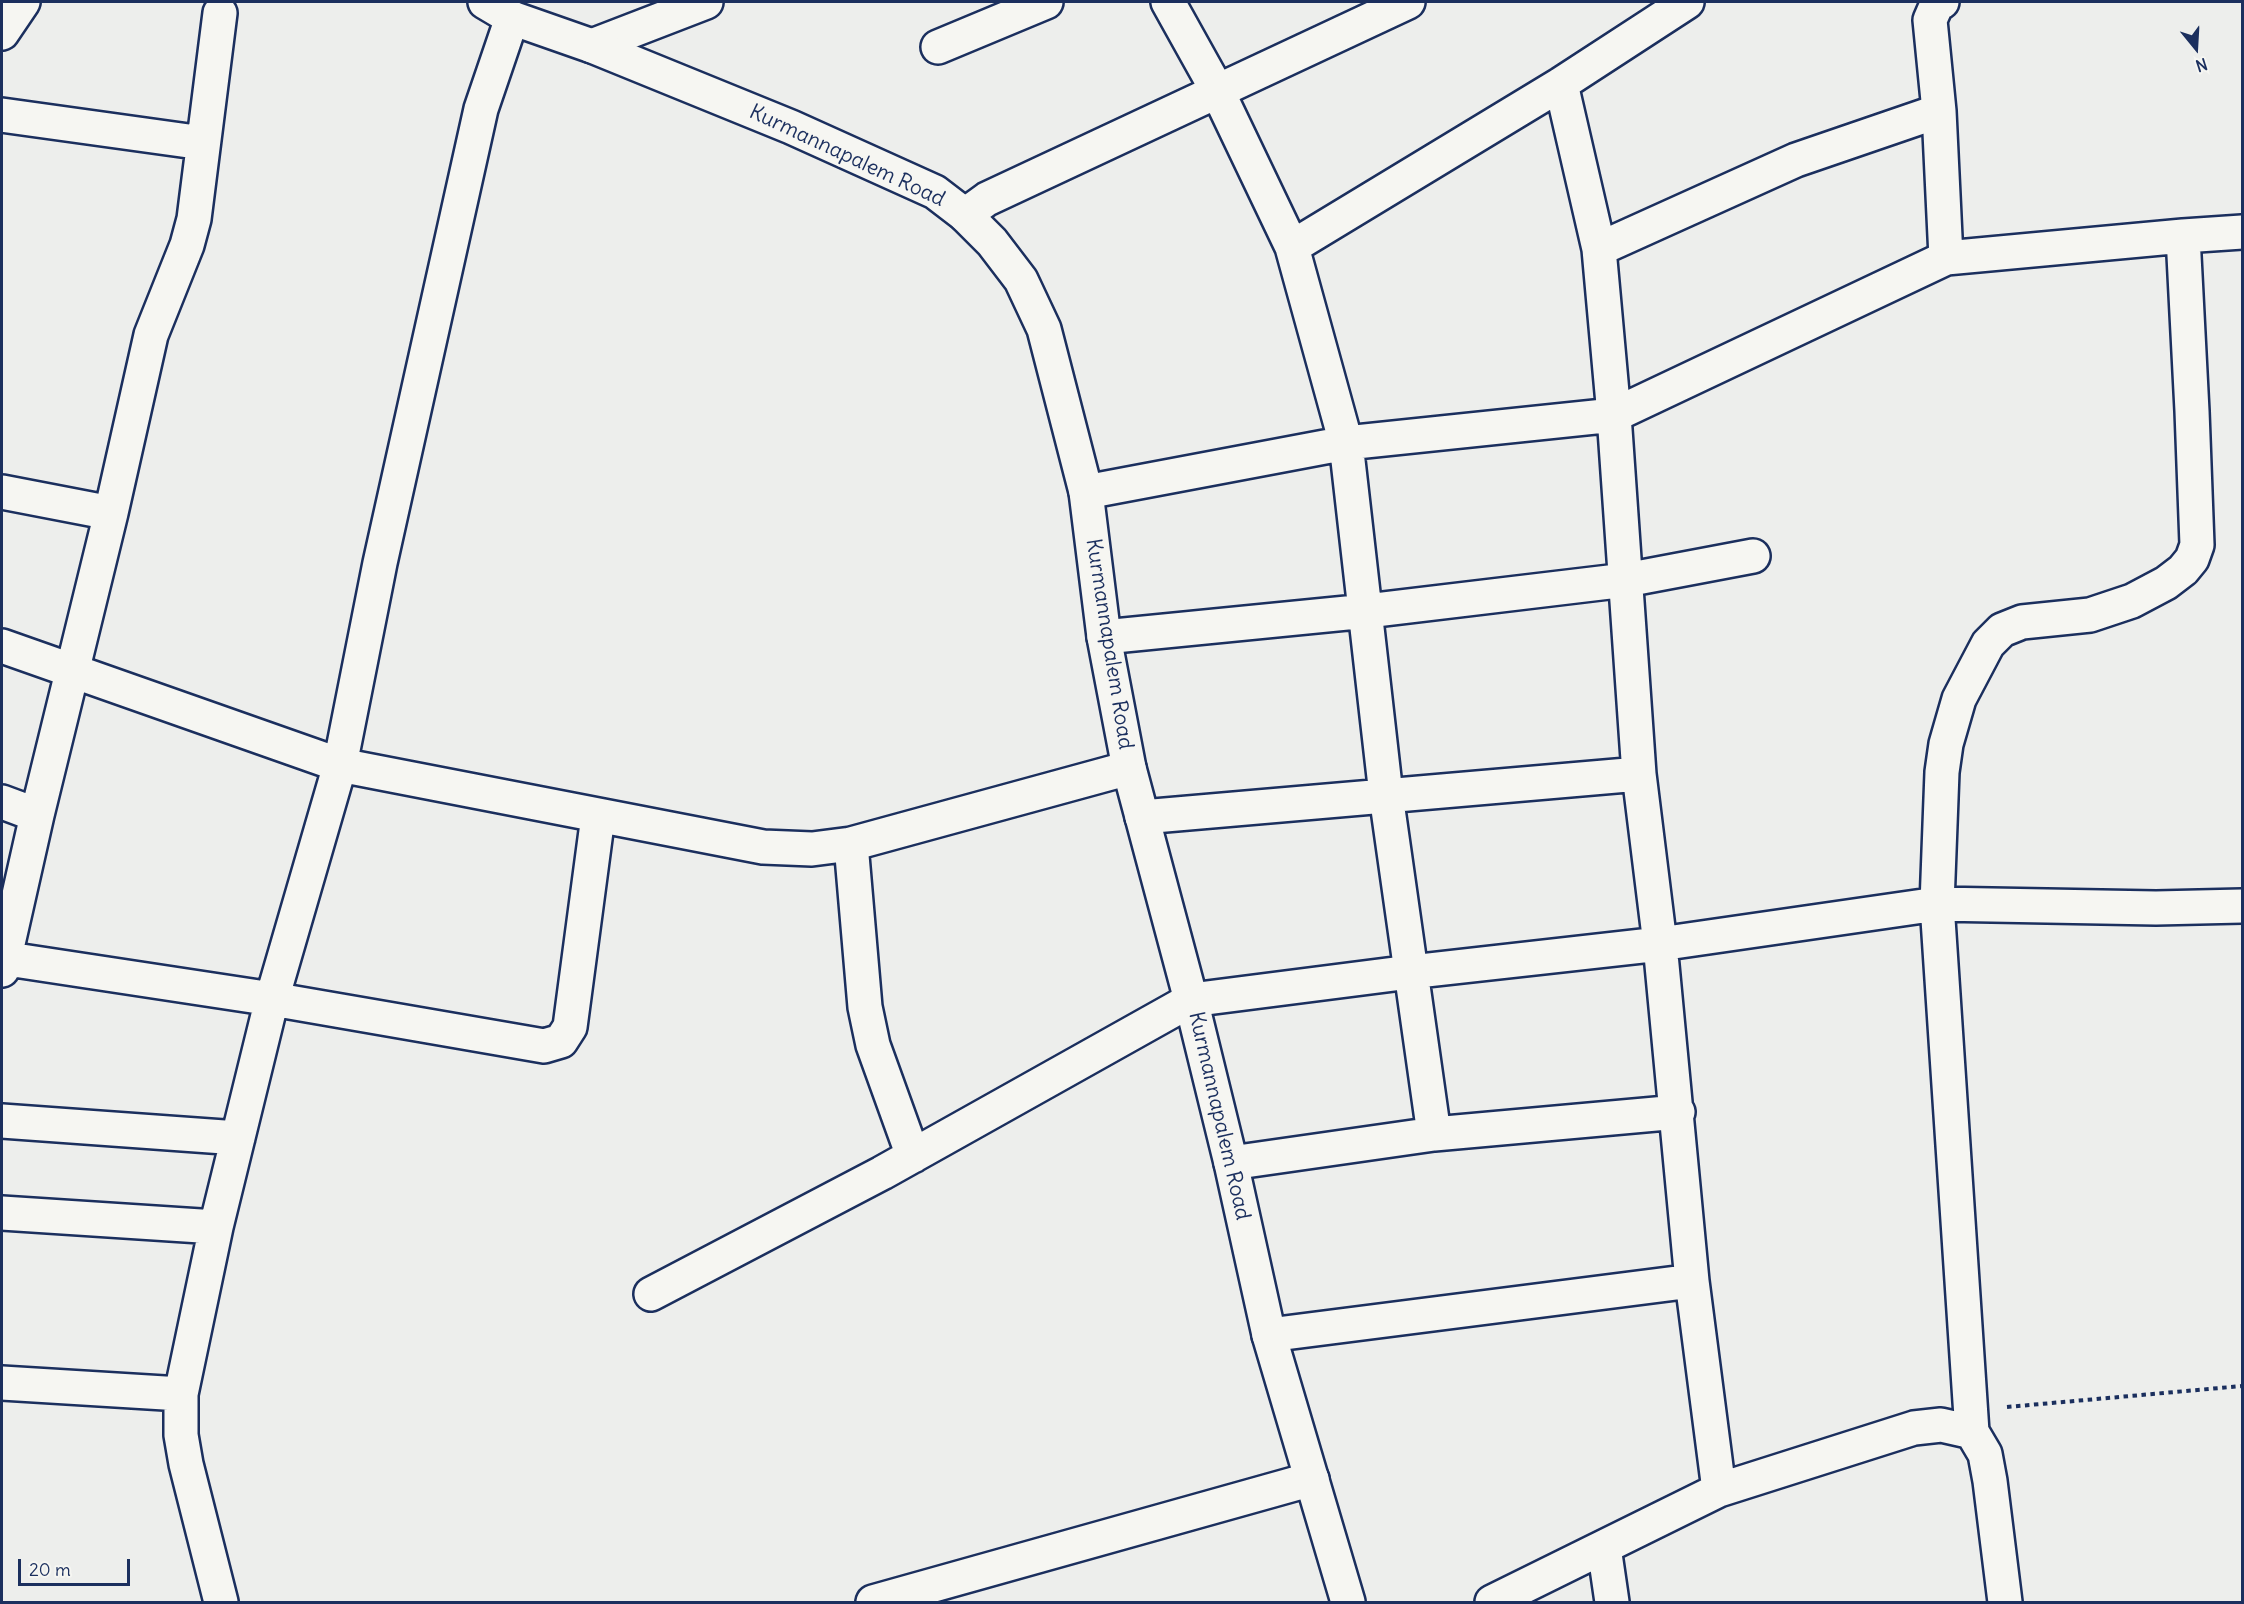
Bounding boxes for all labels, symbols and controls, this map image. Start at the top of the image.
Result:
north arrow [2166,18,2226,78]
text: N [2193,54,2210,76]
street label: Kurmannapalem Road [745,100,949,212]
street label: Kurmannapalem Road [1080,537,1138,751]
street label: Kurmannapalem Road [1183,1009,1255,1223]
scale bar [21,1547,134,1585]
text: 20 m [29,1558,71,1581]

